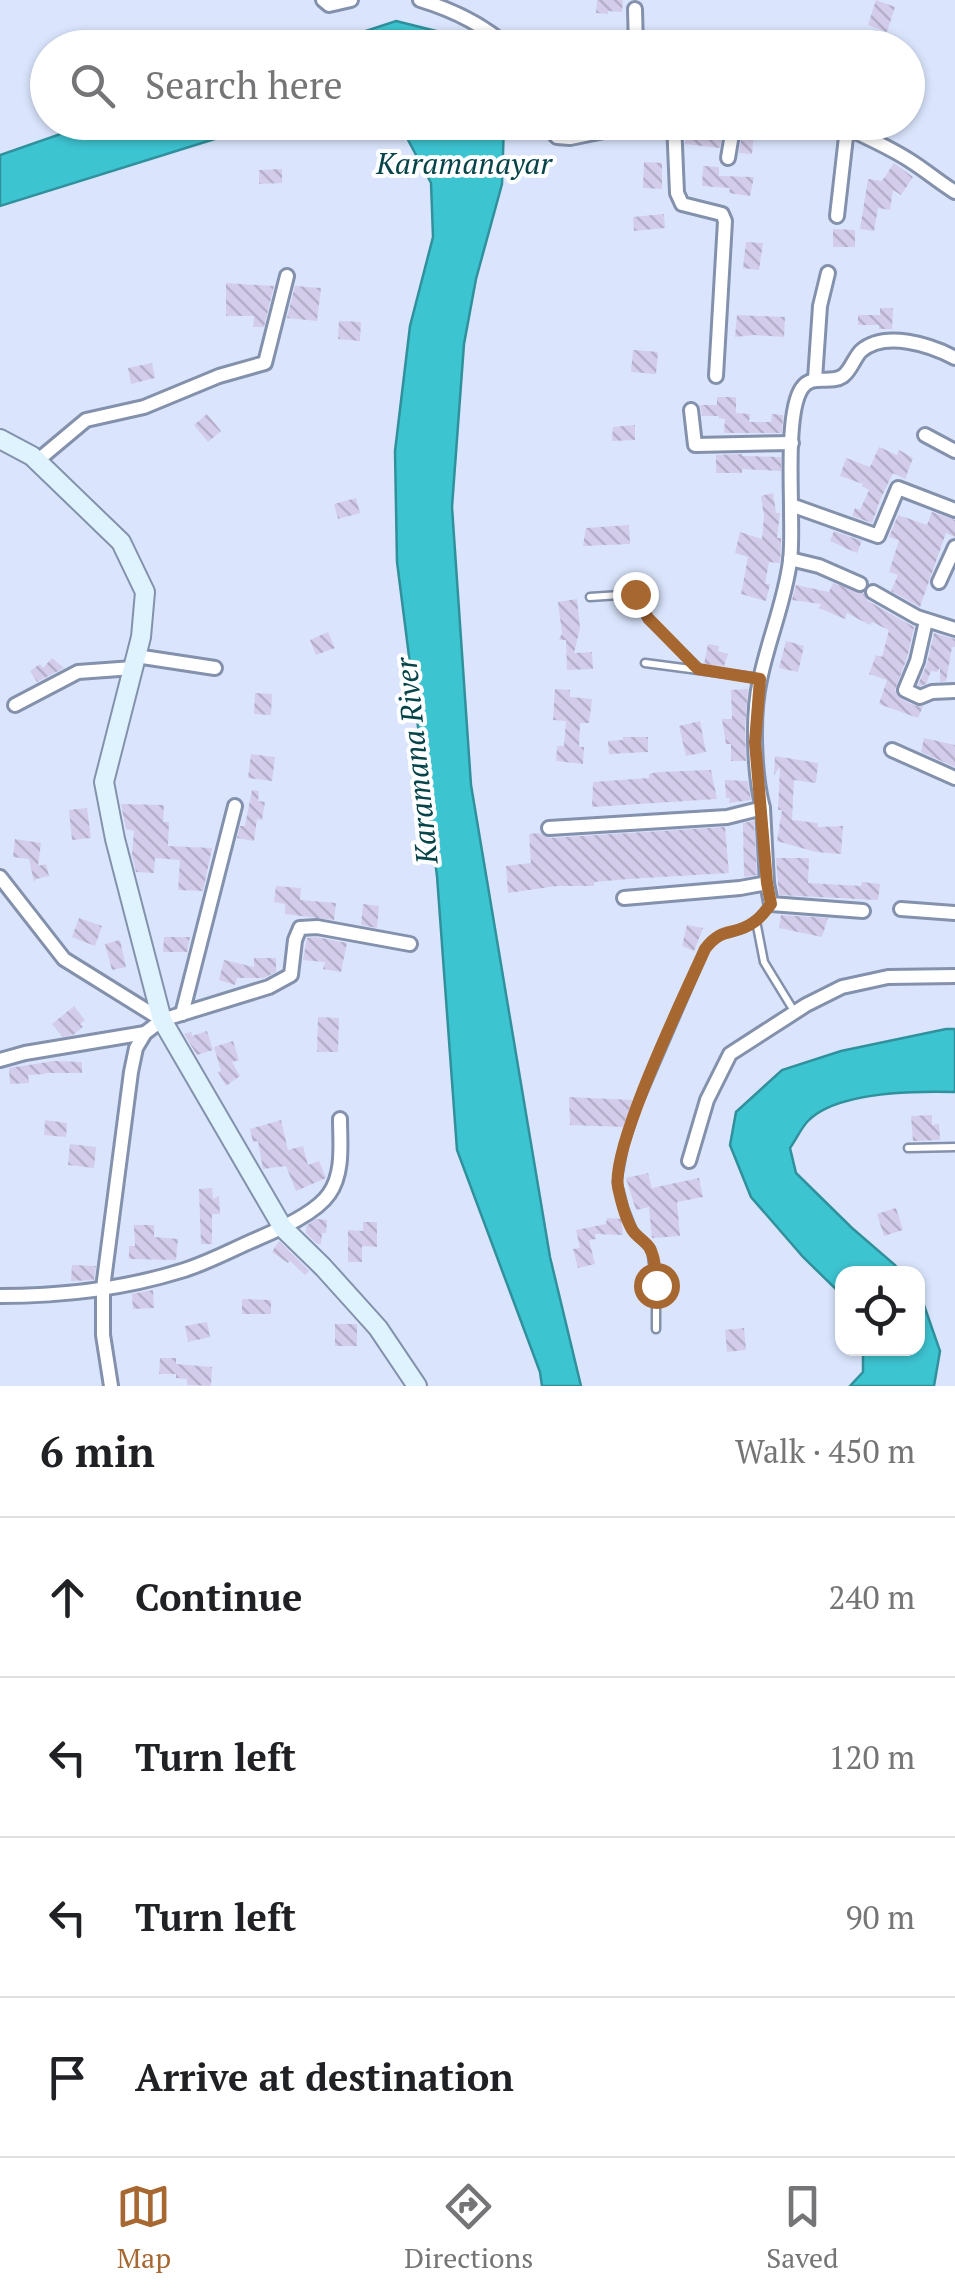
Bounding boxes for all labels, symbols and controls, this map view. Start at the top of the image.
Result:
search box [30,30,925,140]
icon: search [65,58,120,113]
text: Search here [145,60,343,110]
water label: Karamanayar [375,143,553,183]
route end [613,572,659,618]
water label: Karamana River [385,654,447,867]
route start [634,1263,680,1309]
map controls [835,1266,925,1356]
button: locate [835,1266,925,1356]
text: 6 min [40,1423,155,1479]
text: Walk · 450 m [735,1430,915,1472]
icon: ahead [40,1570,95,1625]
text: Continue [135,1572,302,1622]
text: 240 m [828,1576,915,1618]
icon: left [40,1730,95,1785]
text: Turn left [135,1732,296,1782]
text: 120 m [828,1736,915,1778]
icon: left [40,1890,95,1945]
text: Turn left [135,1892,296,1942]
text: 90 m [845,1896,915,1938]
icon: arrive [40,2050,95,2105]
text: Arrive at destination [135,2052,514,2102]
tab: Map [116,2179,171,2276]
tab: Directions [404,2179,533,2276]
tab: Saved [766,2179,839,2276]

